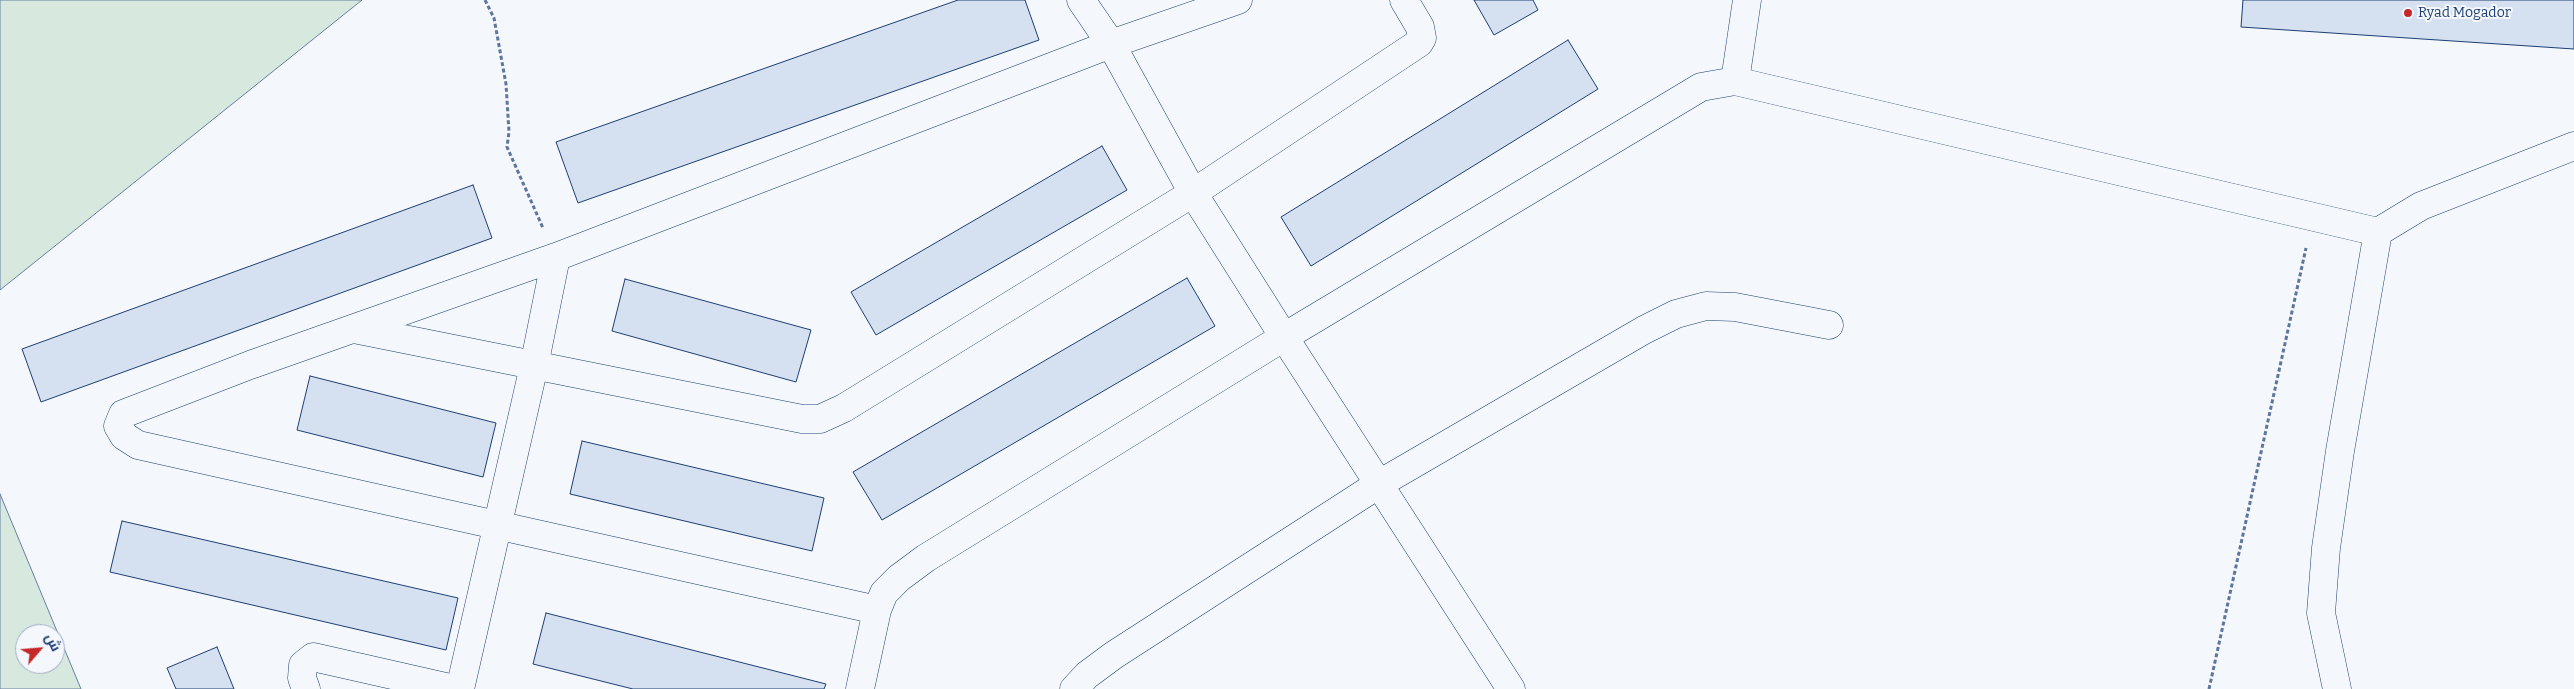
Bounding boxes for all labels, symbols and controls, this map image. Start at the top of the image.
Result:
place label: Ryad Mogador [2418,5,2511,21]
marker: Ryad Mogador [2402,7,2414,19]
north arrow [15,624,65,674]
text: ش [41,631,65,654]

